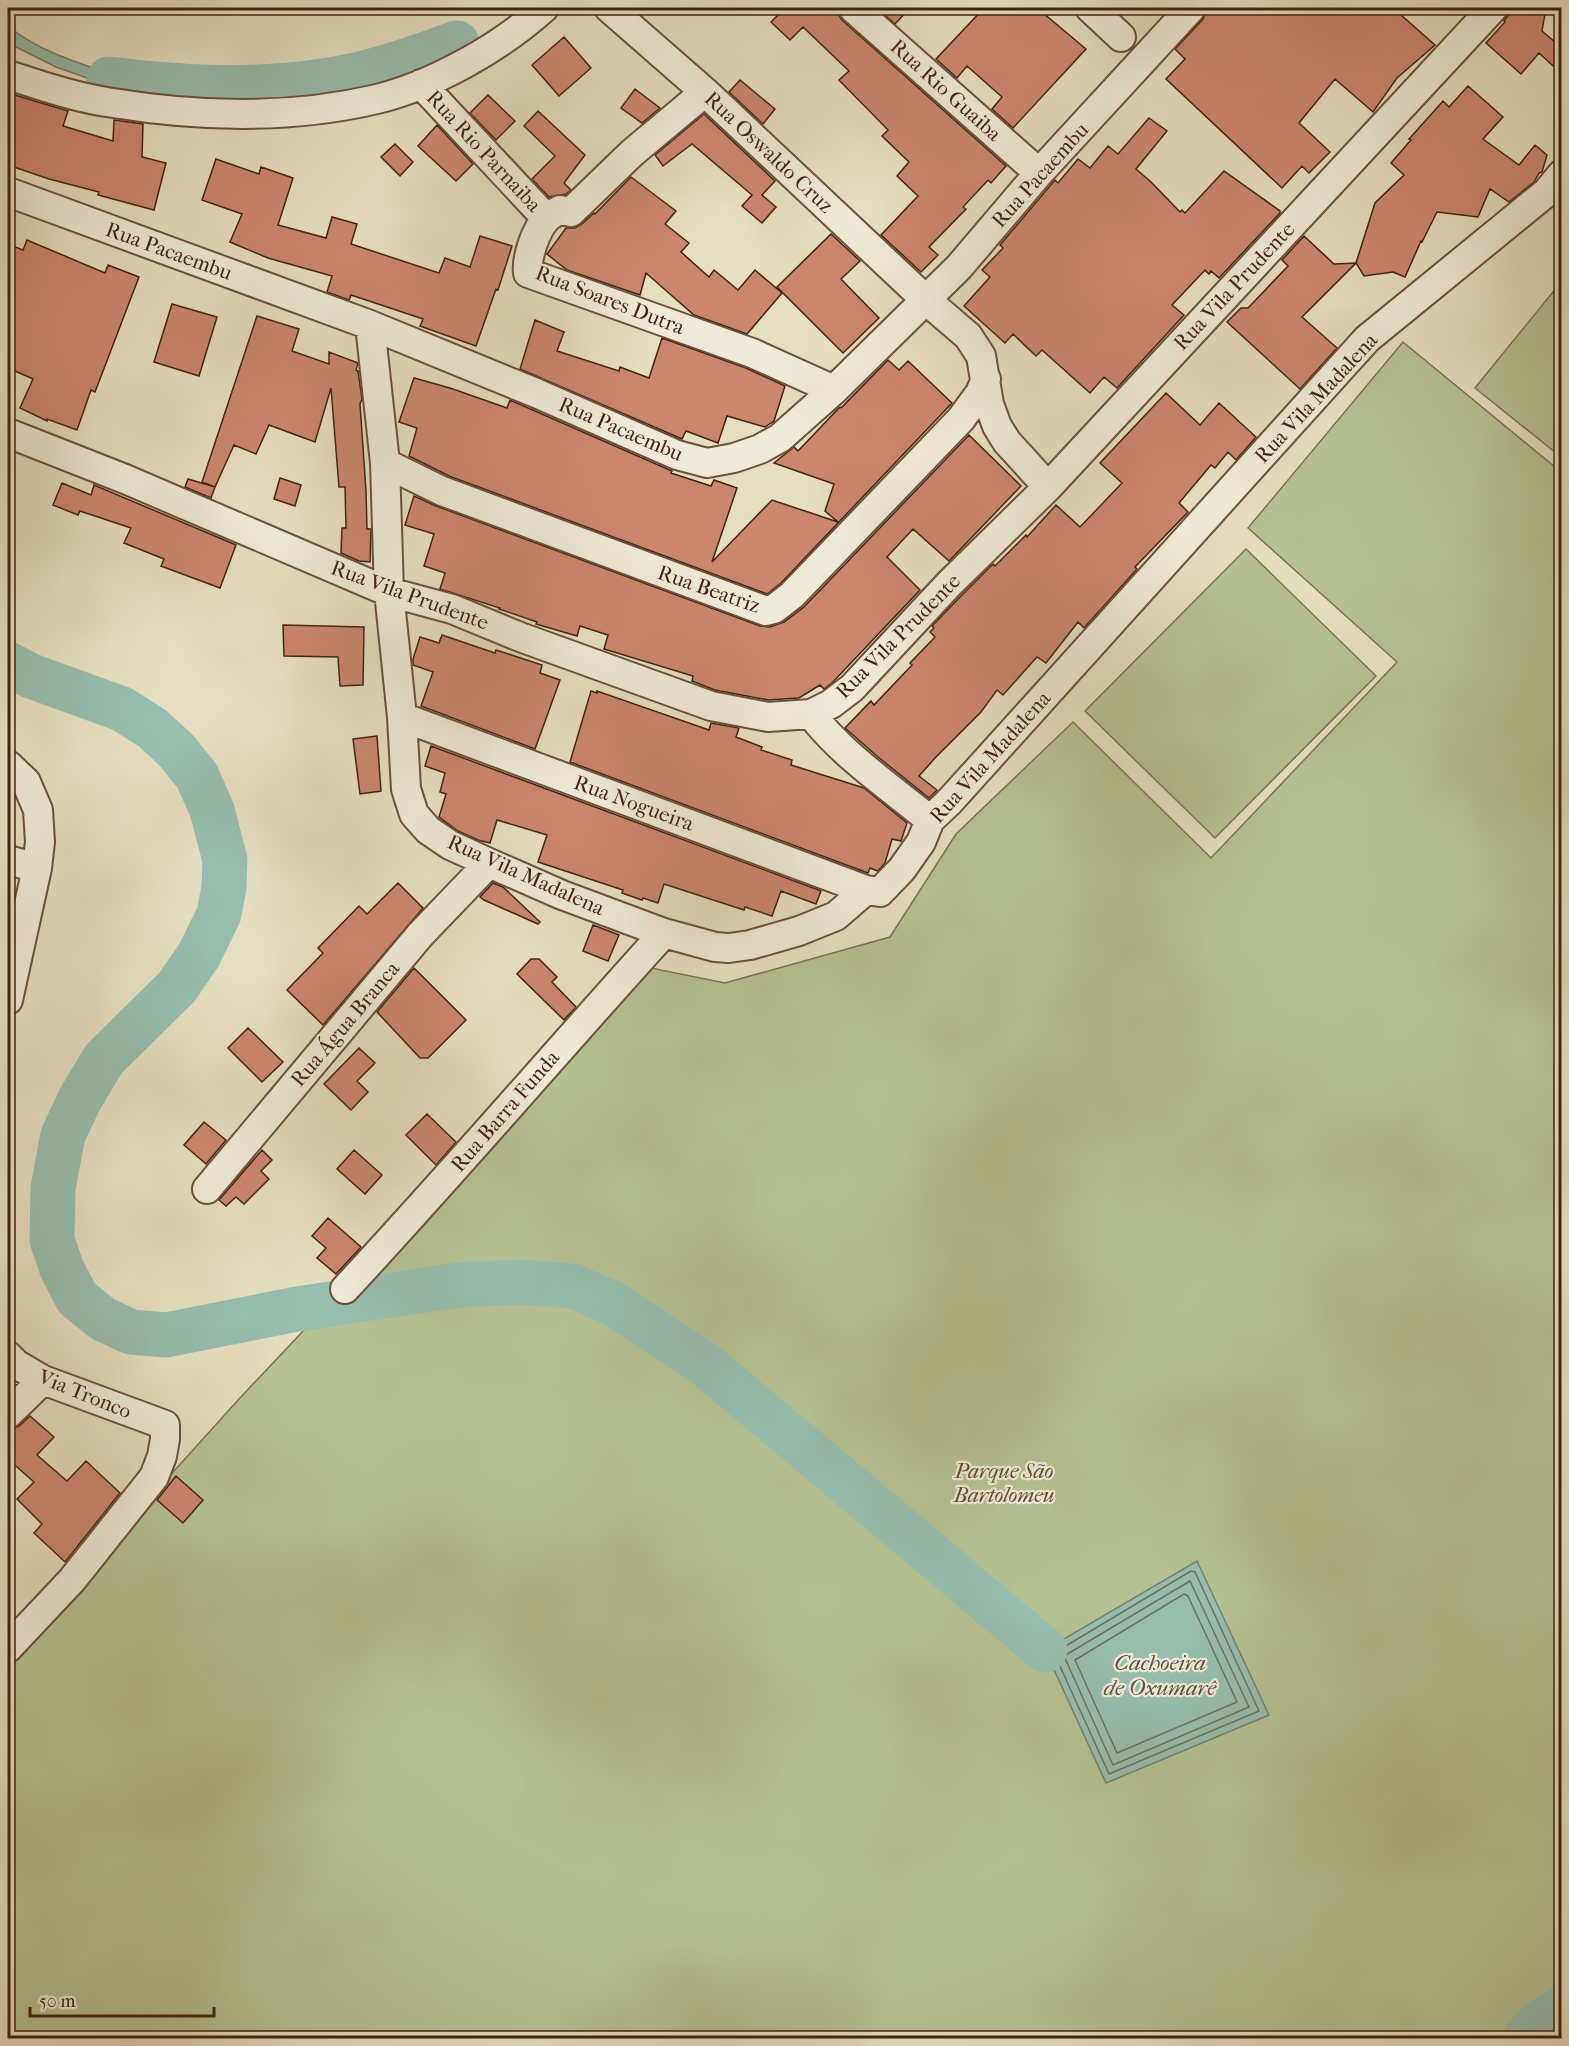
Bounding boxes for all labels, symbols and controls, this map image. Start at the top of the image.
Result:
street label: Rua Rio Guaiba [886,34,1006,146]
street label: Rua Rio Parnaiba [422,85,547,217]
street label: Rua Oswaldo Cruz [700,86,838,218]
street label: Rua Pacaembu [987,118,1093,232]
street label: Rua Pacaembu [103,217,236,285]
street label: Rua Vila Prudente [1169,217,1299,355]
street label: Rua Soares Dutra [532,261,688,340]
street label: Rua Vila Madalena [1250,328,1383,468]
street label: Rua Pacaembu [555,392,687,466]
street label: Rua Vila Prudente [328,555,492,635]
street label: Rua Beatriz [655,560,763,618]
street label: Rua Vila Prudente [831,569,965,703]
street label: Rua Vila Madalena [925,686,1056,828]
street label: Rua Nogueira [571,770,697,836]
street label: Rua Vila Madalena [444,830,608,920]
street label: Rua Água Branca [286,956,404,1091]
street label: Rua Barra Funda [446,1045,564,1177]
street label: Via Tronco [34,1364,135,1423]
park label: Parque São Bartolomeu [953,1459,1054,1507]
water label: Cachoeira de Oxumarê [1104,1650,1217,1701]
scale bar [30,1980,214,2018]
text: 50 m [39,1991,76,2012]

